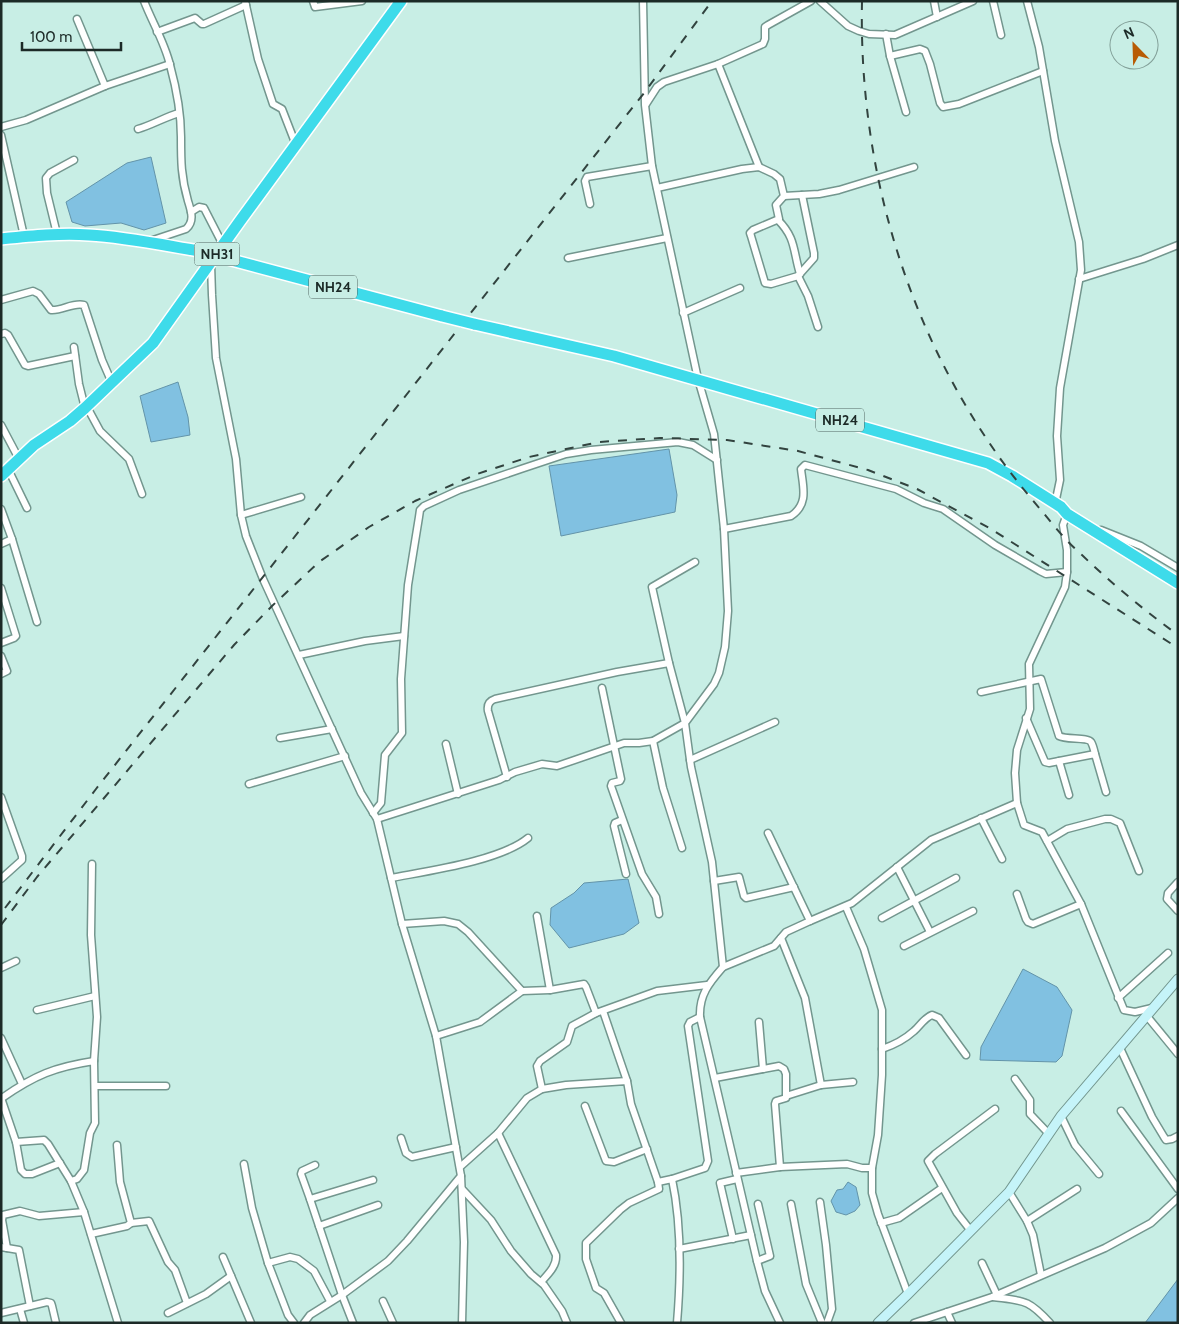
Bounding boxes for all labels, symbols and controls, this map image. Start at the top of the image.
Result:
scale bar [22,20,121,52]
north arrow [1109,20,1159,70]
text: N [1121,23,1137,43]
text: 100 m [30,28,72,46]
road number: NH31 [194,242,240,266]
road number: NH24 [309,276,357,298]
road number: NH24 [816,408,864,432]

